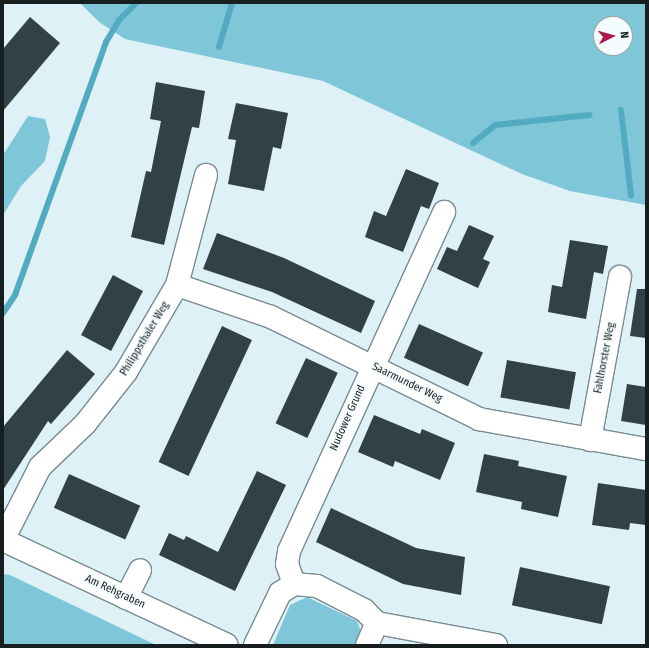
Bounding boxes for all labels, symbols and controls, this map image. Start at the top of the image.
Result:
north arrow [593,16,633,56]
text: N [618,31,631,39]
street label: Philippsthaler Weg [118,299,172,379]
street label: Fahlhorster Weg [592,321,618,395]
street label: Saarmunder Weg [370,360,444,406]
street label: Nudower Grund [328,383,368,453]
street label: Am Rehgraben [83,572,147,612]

